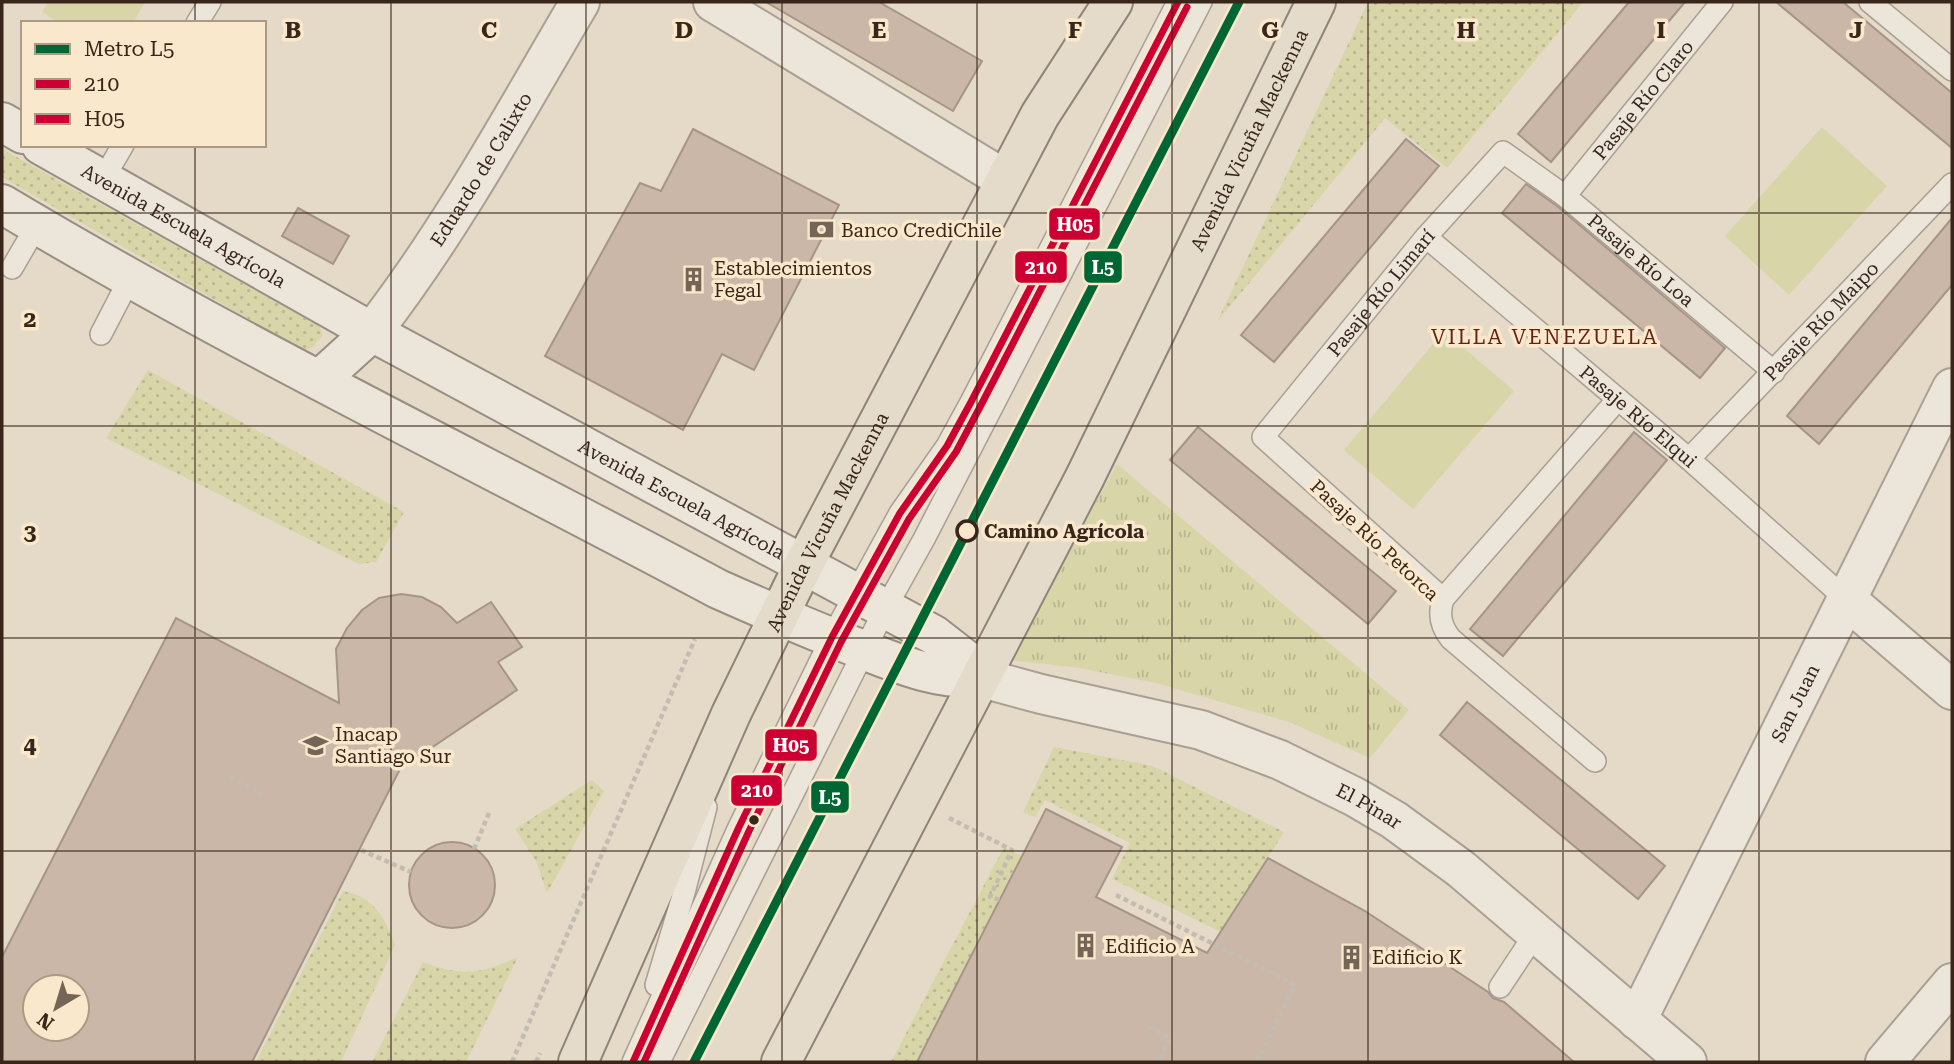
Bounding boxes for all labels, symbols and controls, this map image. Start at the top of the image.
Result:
text: B [285,17,301,44]
text: C [481,17,497,44]
text: D [675,17,693,44]
text: E [872,17,886,44]
text: F [1068,17,1082,44]
text: G [1261,17,1279,44]
text: H [1457,17,1476,44]
text: I [1656,17,1666,44]
text: J [1849,17,1863,44]
legend [21,21,266,147]
street label: Avenida Vicuña Mackenna [1186,25,1313,255]
street label: Pasaje Río Claro [1588,36,1699,164]
text: Metro L5 [84,37,175,61]
text: 210 [84,72,119,96]
street label: Eduardo de Calixto [425,88,537,251]
text: H05 [84,107,125,131]
street label: Avenida Escuela Agrícola [77,159,290,293]
line badge: H05 [1048,207,1101,241]
street label: Pasaje Río Loa [1583,209,1699,312]
text: H05 [1057,213,1094,236]
bank icon: Banco CrediChile [807,216,835,244]
place label: Banco CrediChile [841,219,1002,242]
street label: Pasaje Río Limarí [1323,224,1440,361]
line badge: 210 [1014,250,1068,284]
line badge: L5 [1083,250,1123,284]
text: 210 [1025,256,1057,279]
text: L5 [1092,256,1115,279]
place label: Establecimientos Fegal [714,257,872,302]
street label: Pasaje Río Maipo [1759,257,1884,386]
building icon: Establecimientos Fegal [680,265,708,293]
text: 2 [24,306,36,333]
district label: VILLA VENEZUELA [1431,325,1659,349]
street label: Pasaje Río Elqui [1575,361,1701,473]
street label: Avenida Vicuña Mackenna [762,408,894,636]
street label: Avenida Escuela Agrícola [574,434,789,565]
street label: Pasaje Río Petorca [1306,475,1444,606]
text: 3 [24,519,37,546]
marker: Camino Agrícola [956,520,978,542]
place label: Camino Agrícola [984,520,1144,543]
street label: San Juan [1766,661,1824,746]
place label: Inacap Santiago Sur [335,723,451,768]
line badge: H05 [764,728,818,762]
school or university icon: Inacap Santiago Sur [301,731,329,759]
text: 4 [24,732,37,759]
text: H05 [773,734,810,757]
line badge: 210 [730,774,783,807]
text: 210 [741,779,773,802]
street label: El Pinar [1333,779,1407,834]
line badge: L5 [810,780,850,814]
text: L5 [819,786,842,809]
unlabelled marker [747,813,761,827]
building icon: Edificio A [1071,932,1099,960]
place label: Edificio A [1105,935,1195,958]
building icon: Edificio K [1338,943,1366,971]
place label: Edificio K [1372,946,1462,969]
north arrow [21,973,91,1043]
text: N [33,1007,59,1035]

